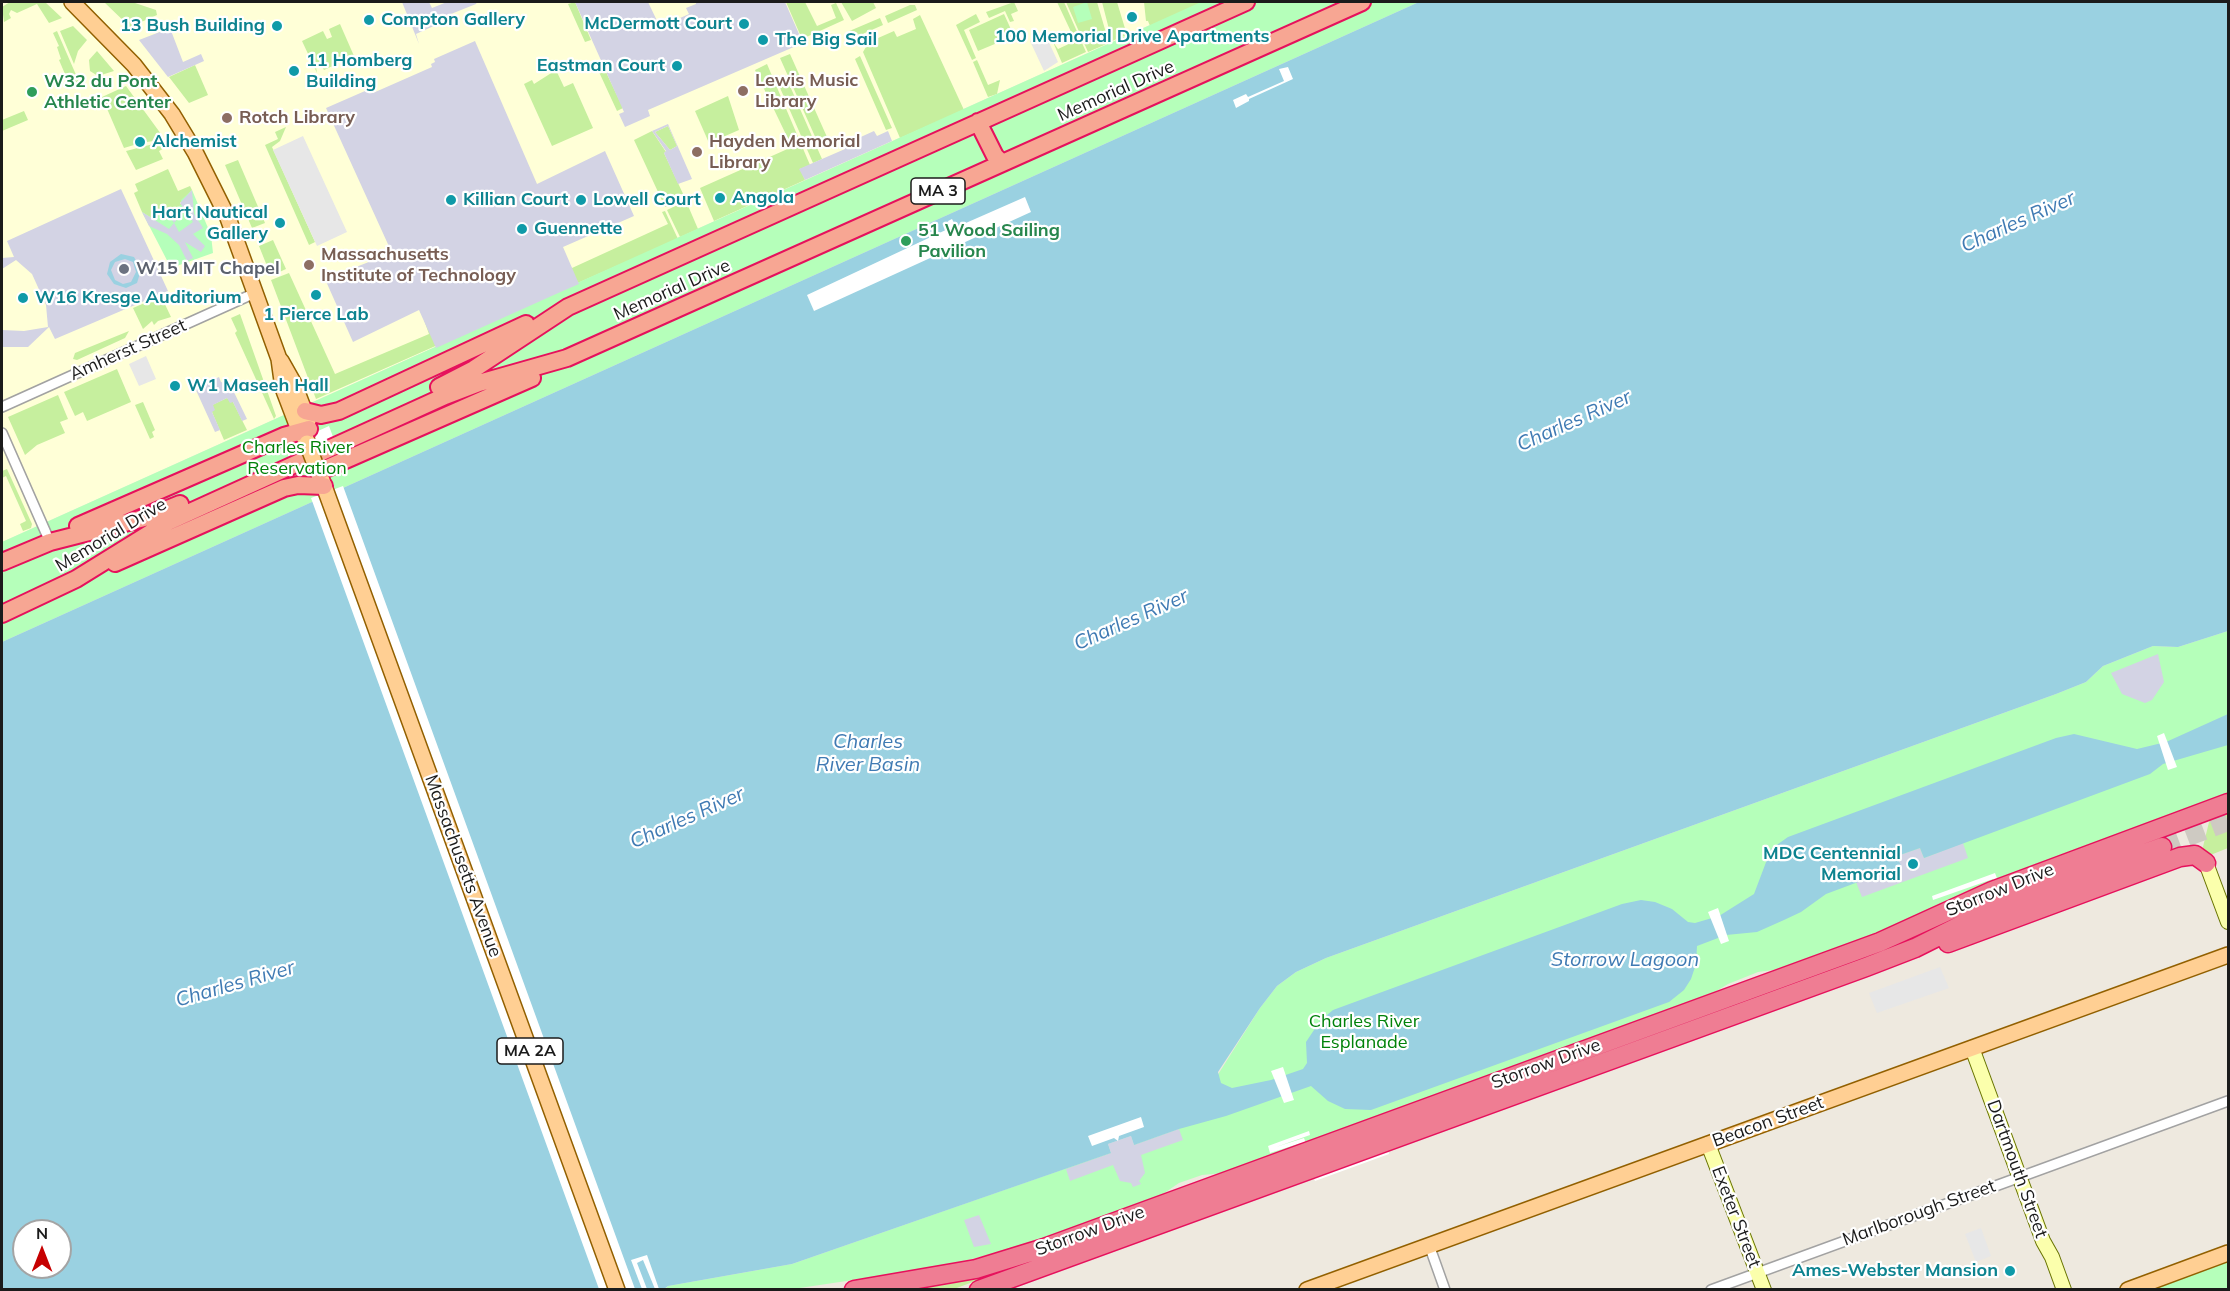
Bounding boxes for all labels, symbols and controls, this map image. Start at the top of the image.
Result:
place label: Compton Gallery [381,9,525,31]
marker: 100 Memorial Drive Apartments [1125,10,1139,24]
marker: Compton Gallery [362,13,376,27]
place label: McDermott Court [584,13,732,35]
place label: 13 Bush Building [120,15,265,37]
marker: McDermott Court [737,17,751,31]
marker: 13 Bush Building [270,19,284,33]
place label: 100 Memorial Drive Apartments [994,26,1270,48]
place label: The Big Sail [775,29,877,51]
marker: The Big Sail [756,33,770,47]
place label: 11 Homberg Building [306,50,412,92]
place label: Eastman Court [537,55,665,77]
street label: Memorial Drive [1054,56,1178,126]
marker: Eastman Court [670,59,684,73]
marker: 11 Homberg Building [287,64,301,78]
place label: Lewis Music Library [755,70,858,112]
place label: W32 du Pont Athletic Center [44,71,171,113]
marker: Lewis Music Library [736,84,750,98]
marker: W32 du Pont Athletic Center [25,85,39,99]
place label: Rotch Library [239,107,355,129]
marker: Rotch Library [220,111,234,125]
place label: Alchemist [152,131,237,153]
place label: Hayden Memorial Library [709,131,860,174]
marker: Alchemist [133,135,147,149]
marker: Hayden Memorial Library [690,145,704,159]
road number: MA 3 [911,178,965,204]
water label: Charles River [1957,186,2079,258]
place label: Angola [732,187,794,209]
place label: Killian Court [463,189,568,211]
place label: Lowell Court [593,189,701,211]
marker: Angola [713,191,727,205]
marker: Killian Court [444,193,458,207]
marker: Lowell Court [574,193,588,207]
place label: Hart Nautical Gallery [152,202,268,244]
marker: Hart Nautical Gallery [273,216,287,230]
place label: Guennette [534,218,622,240]
place label: 51 Wood Sailing Pavilion [918,220,1060,262]
marker: Guennette [515,222,529,236]
marker: 51 Wood Sailing Pavilion [899,234,913,248]
place label: Massachusetts Institute of Technology [321,244,516,286]
street label: Memorial Drive [610,255,734,325]
place label: W15 MIT Chapel [136,258,280,280]
marker: Massachusetts Institute of Technology [302,258,316,272]
marker: W15 MIT Chapel [117,262,131,276]
place label: W16 Kresge Auditorium [35,287,242,309]
marker: 1 Pierce Lab [309,288,323,302]
marker: W16 Kresge Auditorium [16,291,30,305]
place label: 1 Pierce Lab [263,304,369,326]
street label: Amherst Street [66,315,190,385]
place label: W1 Maseeh Hall [187,375,329,397]
marker: W1 Maseeh Hall [168,379,182,393]
water label: Charles River [1513,385,1635,457]
park label: Charles River Reservation [242,437,352,480]
street label: Memorial Drive [52,493,170,577]
water label: Charles River [1070,584,1192,656]
water label: Charles River Basin [816,730,920,777]
street label: Massachusetts Avenue [420,772,506,960]
water label: Charles River [626,782,748,854]
place label: MDC Centennial Memorial [1763,843,1901,886]
marker: MDC Centennial Memorial [1906,857,1920,871]
street label: Storrow Drive [1943,859,2057,921]
water label: Storrow Lagoon [1551,948,1699,972]
water label: Charles River [173,956,297,1012]
park label: Charles River Esplanade [1309,1011,1419,1054]
street label: Storrow Drive [1488,1034,1604,1094]
road number: MA 2A [497,1038,563,1064]
street label: Beacon Street [1709,1092,1827,1152]
street label: Dartmouth Street [1982,1097,2052,1241]
street label: Exeter Street [1707,1163,1765,1271]
street label: Marlborough Street [1840,1175,1998,1251]
street label: Storrow Drive [1032,1201,1148,1261]
north arrow [12,1219,72,1279]
text: N [36,1223,48,1243]
place label: Ames-Webster Mansion [1792,1260,1998,1282]
marker: Ames-Webster Mansion [2003,1264,2017,1278]

